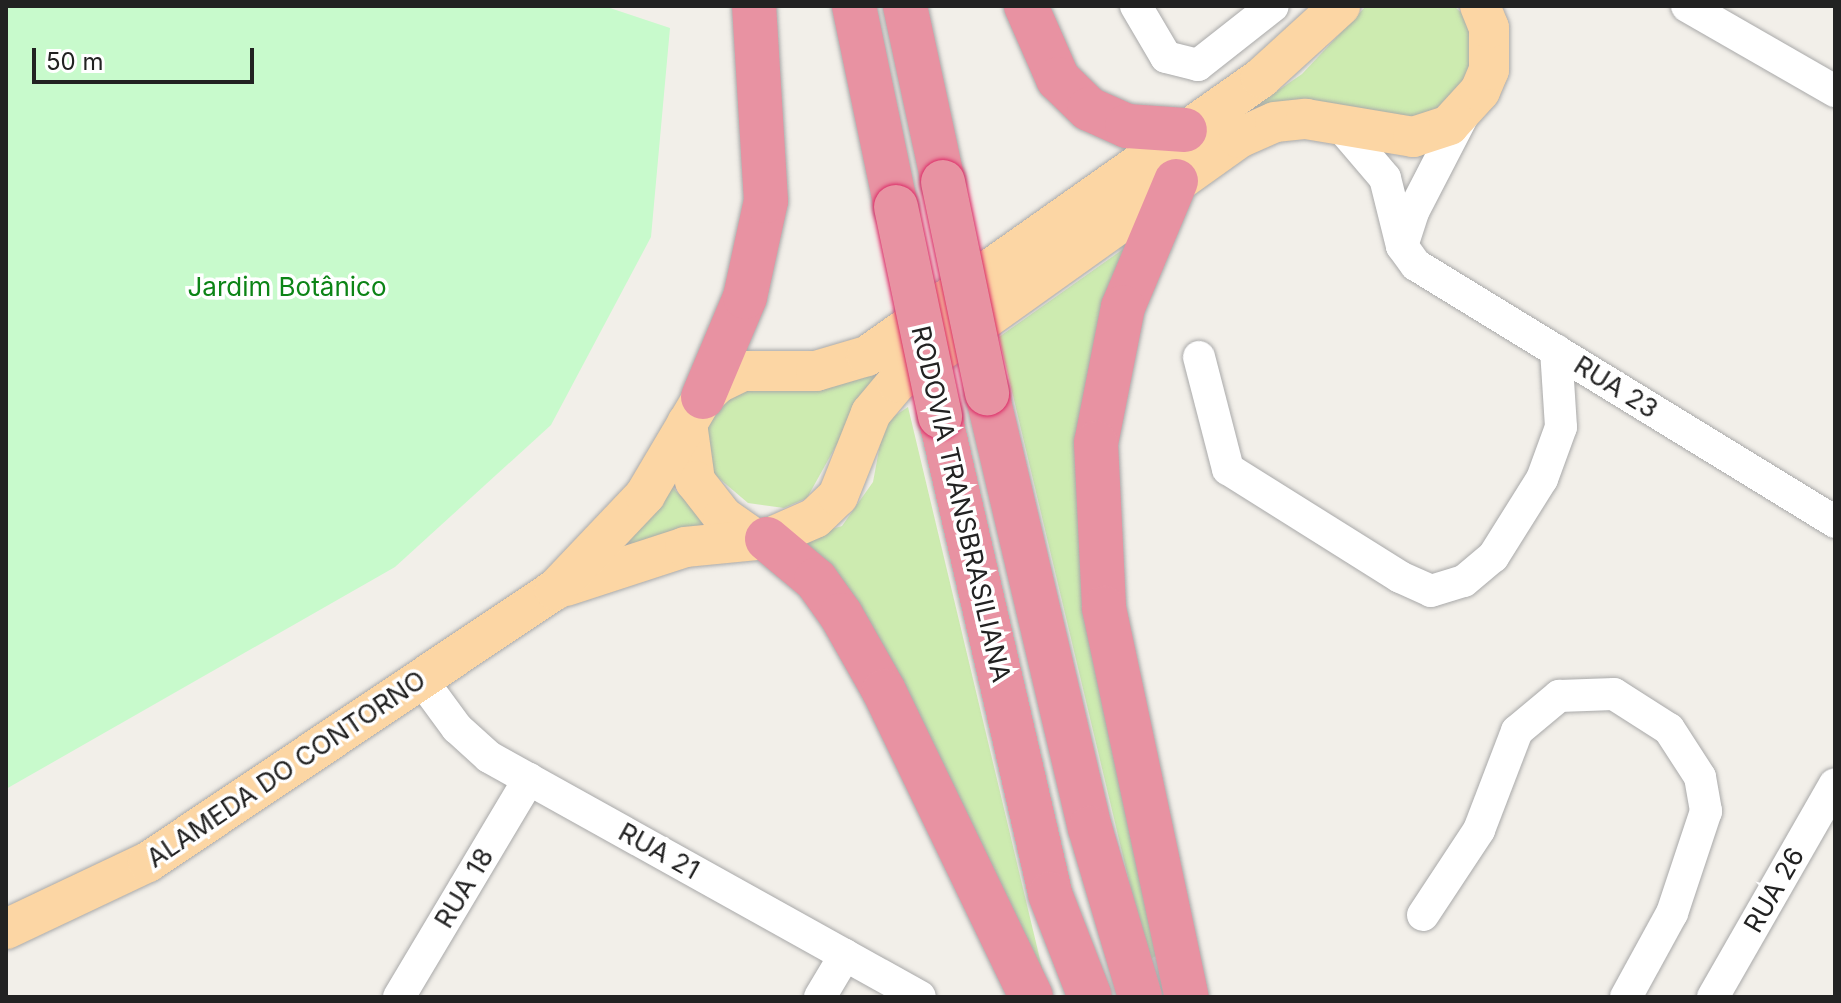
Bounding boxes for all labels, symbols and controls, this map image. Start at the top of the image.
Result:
scale bar [36,32,258,82]
text: 50 m [46,47,104,76]
park label: Jardim Botânico [187,271,387,303]
street label: RODOVIA TRANSBRASILIANA [905,323,1017,685]
street label: RUA 23 [1568,349,1664,425]
street label: ALAMEDA DO CONTORNO [141,664,431,874]
street label: RUA 21 [613,816,705,886]
street label: RUA 18 [428,842,500,934]
street label: RUA 26 [1737,842,1811,938]

